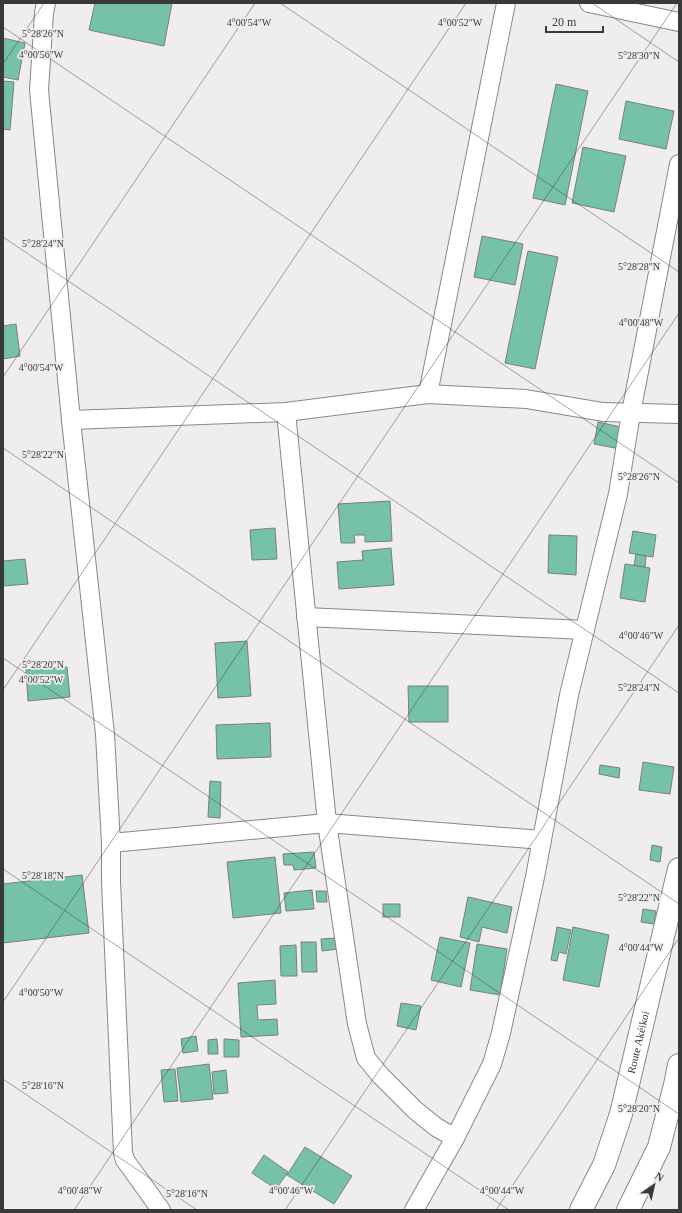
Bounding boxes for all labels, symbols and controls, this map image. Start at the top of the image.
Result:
scale bar [546,8,603,34]
text: 20 m [552,15,577,29]
text: 4°00'54"W [227,17,272,28]
text: 4°00'52"W [438,17,483,28]
text: 5°28'26"N [22,28,64,39]
text: 4°00'56"W [19,49,64,60]
text: 5°28'30"N [618,50,660,61]
text: 5°28'24"N [22,238,64,249]
text: 5°28'28"N [618,261,660,272]
text: 4°00'48"W [619,317,664,328]
text: 4°00'54"W [19,362,64,373]
text: 5°28'22"N [22,449,64,460]
text: 5°28'26"N [618,471,660,482]
text: 4°00'46"W [619,630,664,641]
text: 5°28'20"N [22,659,64,670]
text: 4°00'52"W [19,674,64,685]
text: 5°28'24"N [618,682,660,693]
text: 5°28'18"N [22,870,64,881]
text: 5°28'22"N [618,892,660,903]
text: 4°00'44"W [619,942,664,953]
text: 4°00'50"W [19,987,64,998]
street label: Route Akéikoi [625,1010,651,1075]
text: 5°28'16"N [22,1080,64,1091]
text: 5°28'20"N [618,1103,660,1114]
north arrow [634,1165,674,1205]
text: N [653,1170,666,1184]
text: 4°00'48"W [58,1185,103,1196]
text: 4°00'46"W [269,1185,314,1196]
text: 4°00'44"W [480,1185,525,1196]
text: 5°28'16"N [166,1188,208,1199]

